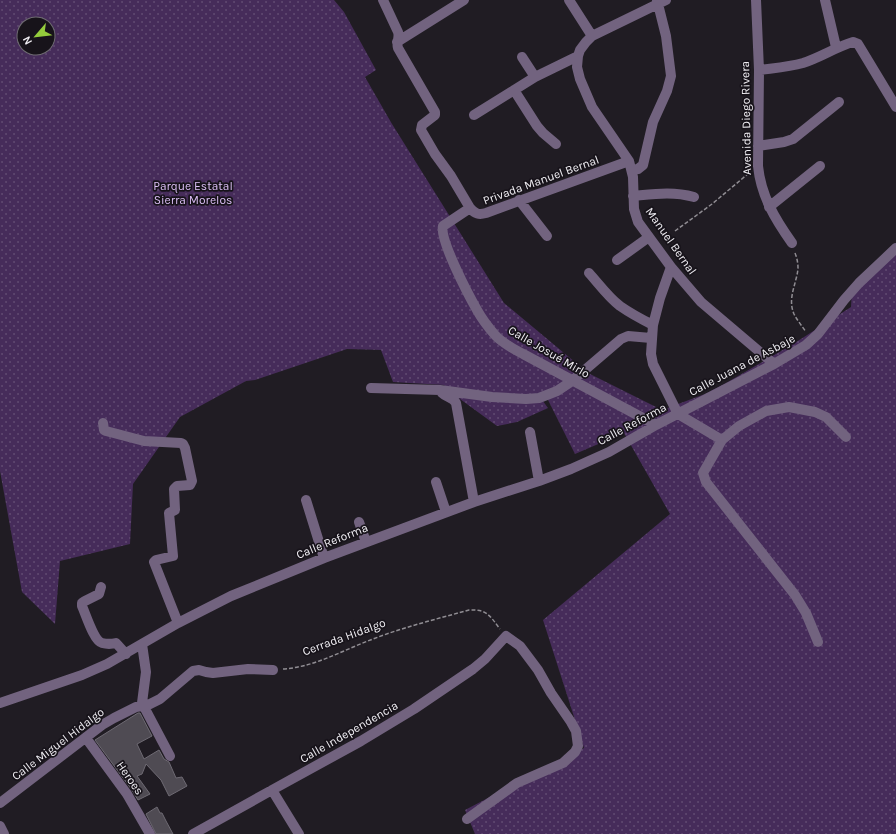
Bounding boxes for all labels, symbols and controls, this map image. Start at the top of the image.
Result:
north arrow [16,16,56,56]
text: N [20,34,35,47]
street label: Avenida Diego Rivera [738,61,754,175]
street label: Privada Manuel Bernal [481,152,601,208]
park label: Parque Estatal Sierra Morelos [153,179,233,207]
street label: Manuel Bernal [643,205,699,277]
street label: Calle Josué Mirlo [506,323,592,381]
street label: Calle Juana de Asbaje [687,331,797,399]
street label: Calle Reforma [595,400,669,448]
street label: Calle Reforma [294,520,370,562]
street label: Cerrada Hidalgo [301,615,387,659]
street label: Calle Independencia [297,698,401,766]
street label: Calle Miguel Hidalgo [9,705,107,783]
street label: Heroes [113,759,147,797]

